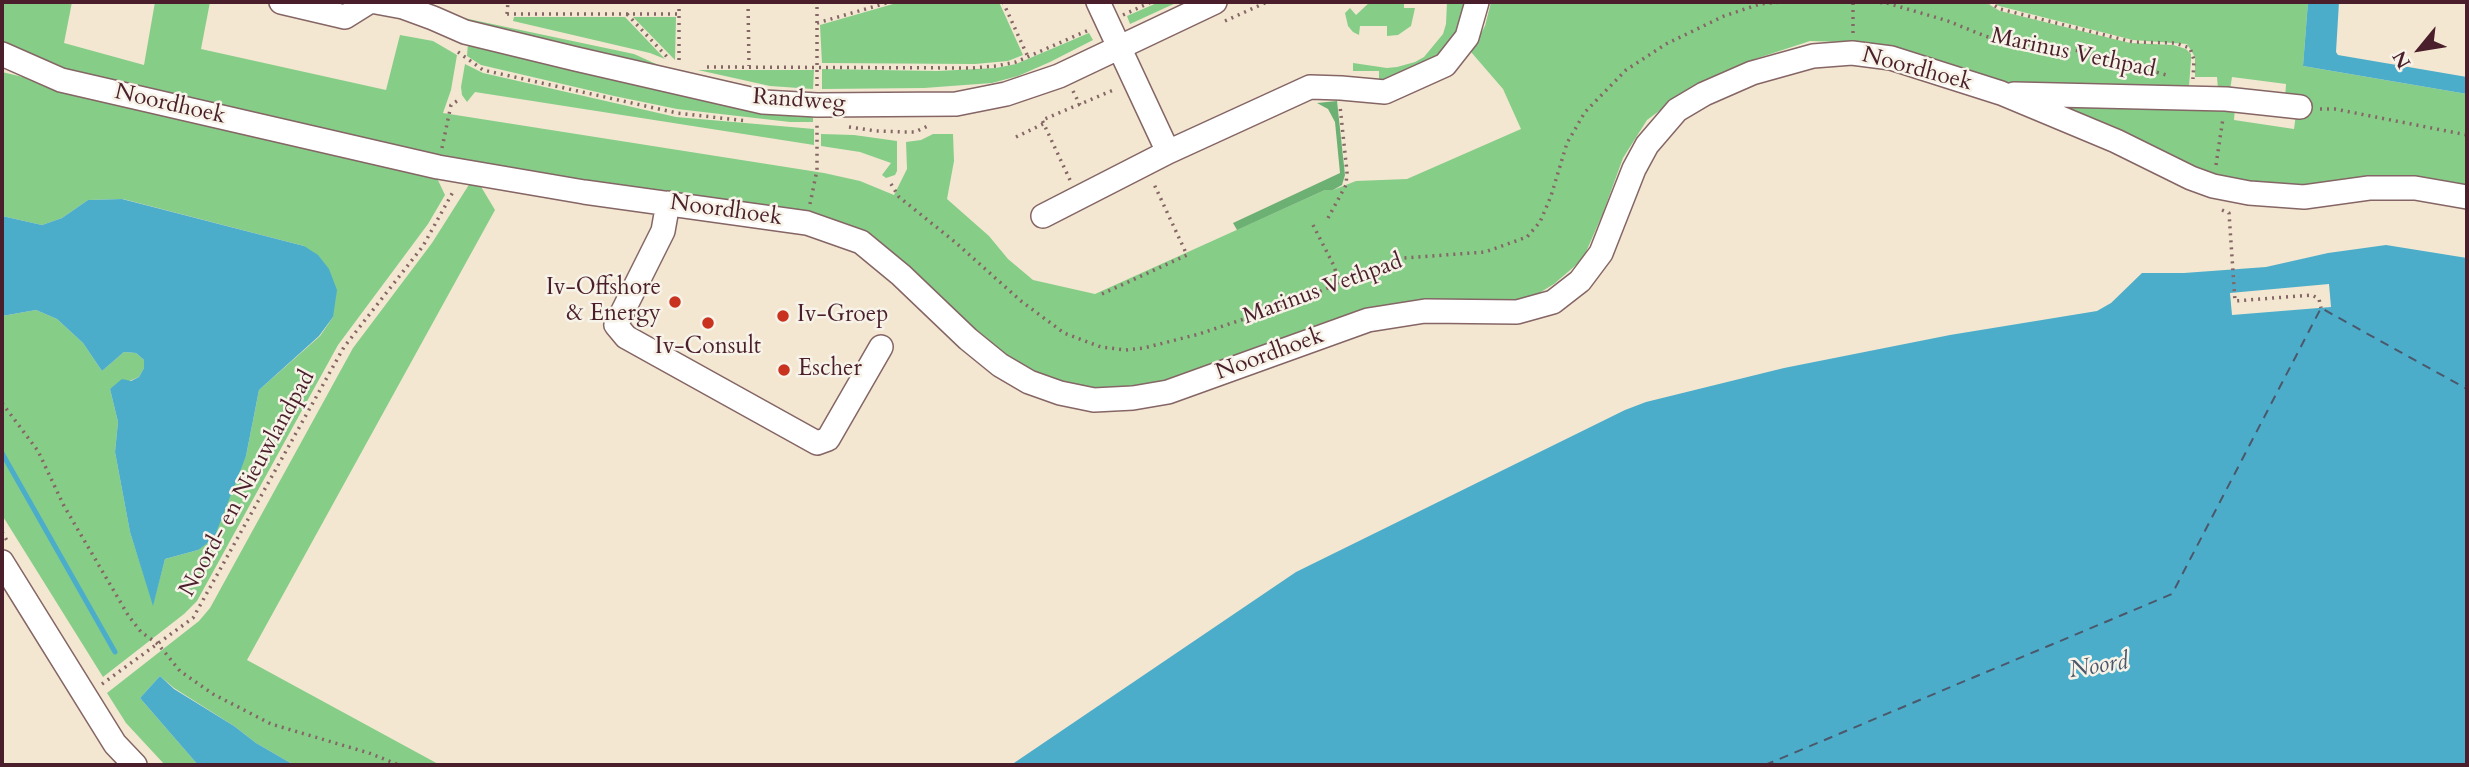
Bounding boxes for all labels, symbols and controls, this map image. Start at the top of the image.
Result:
north arrow [2385,14,2455,84]
street label: Marinus Vethpad [1988,23,2158,85]
street label: Noordhoek [1859,42,1975,98]
text: N [2386,46,2417,73]
street label: Noordhoek [112,79,228,131]
street label: Randweg [752,84,846,118]
street label: Noordhoek [668,189,784,233]
street label: Marinus Vethpad [1239,248,1407,332]
place label: Iv-Offshore & Energy [546,275,661,329]
marker: Iv-Offshore & Energy [667,294,683,310]
place label: Iv-Groep [797,302,888,330]
marker: Iv-Groep [775,308,791,324]
marker: Iv-Consult [700,315,716,331]
street label: Noordhoek [1212,323,1328,387]
place label: Iv-Consult [655,334,761,362]
place label: Escher [798,356,862,384]
marker: Escher [776,362,792,378]
street label: Noord- en Nieuwlandpad [174,366,322,602]
water label: Noord [2067,648,2131,686]

